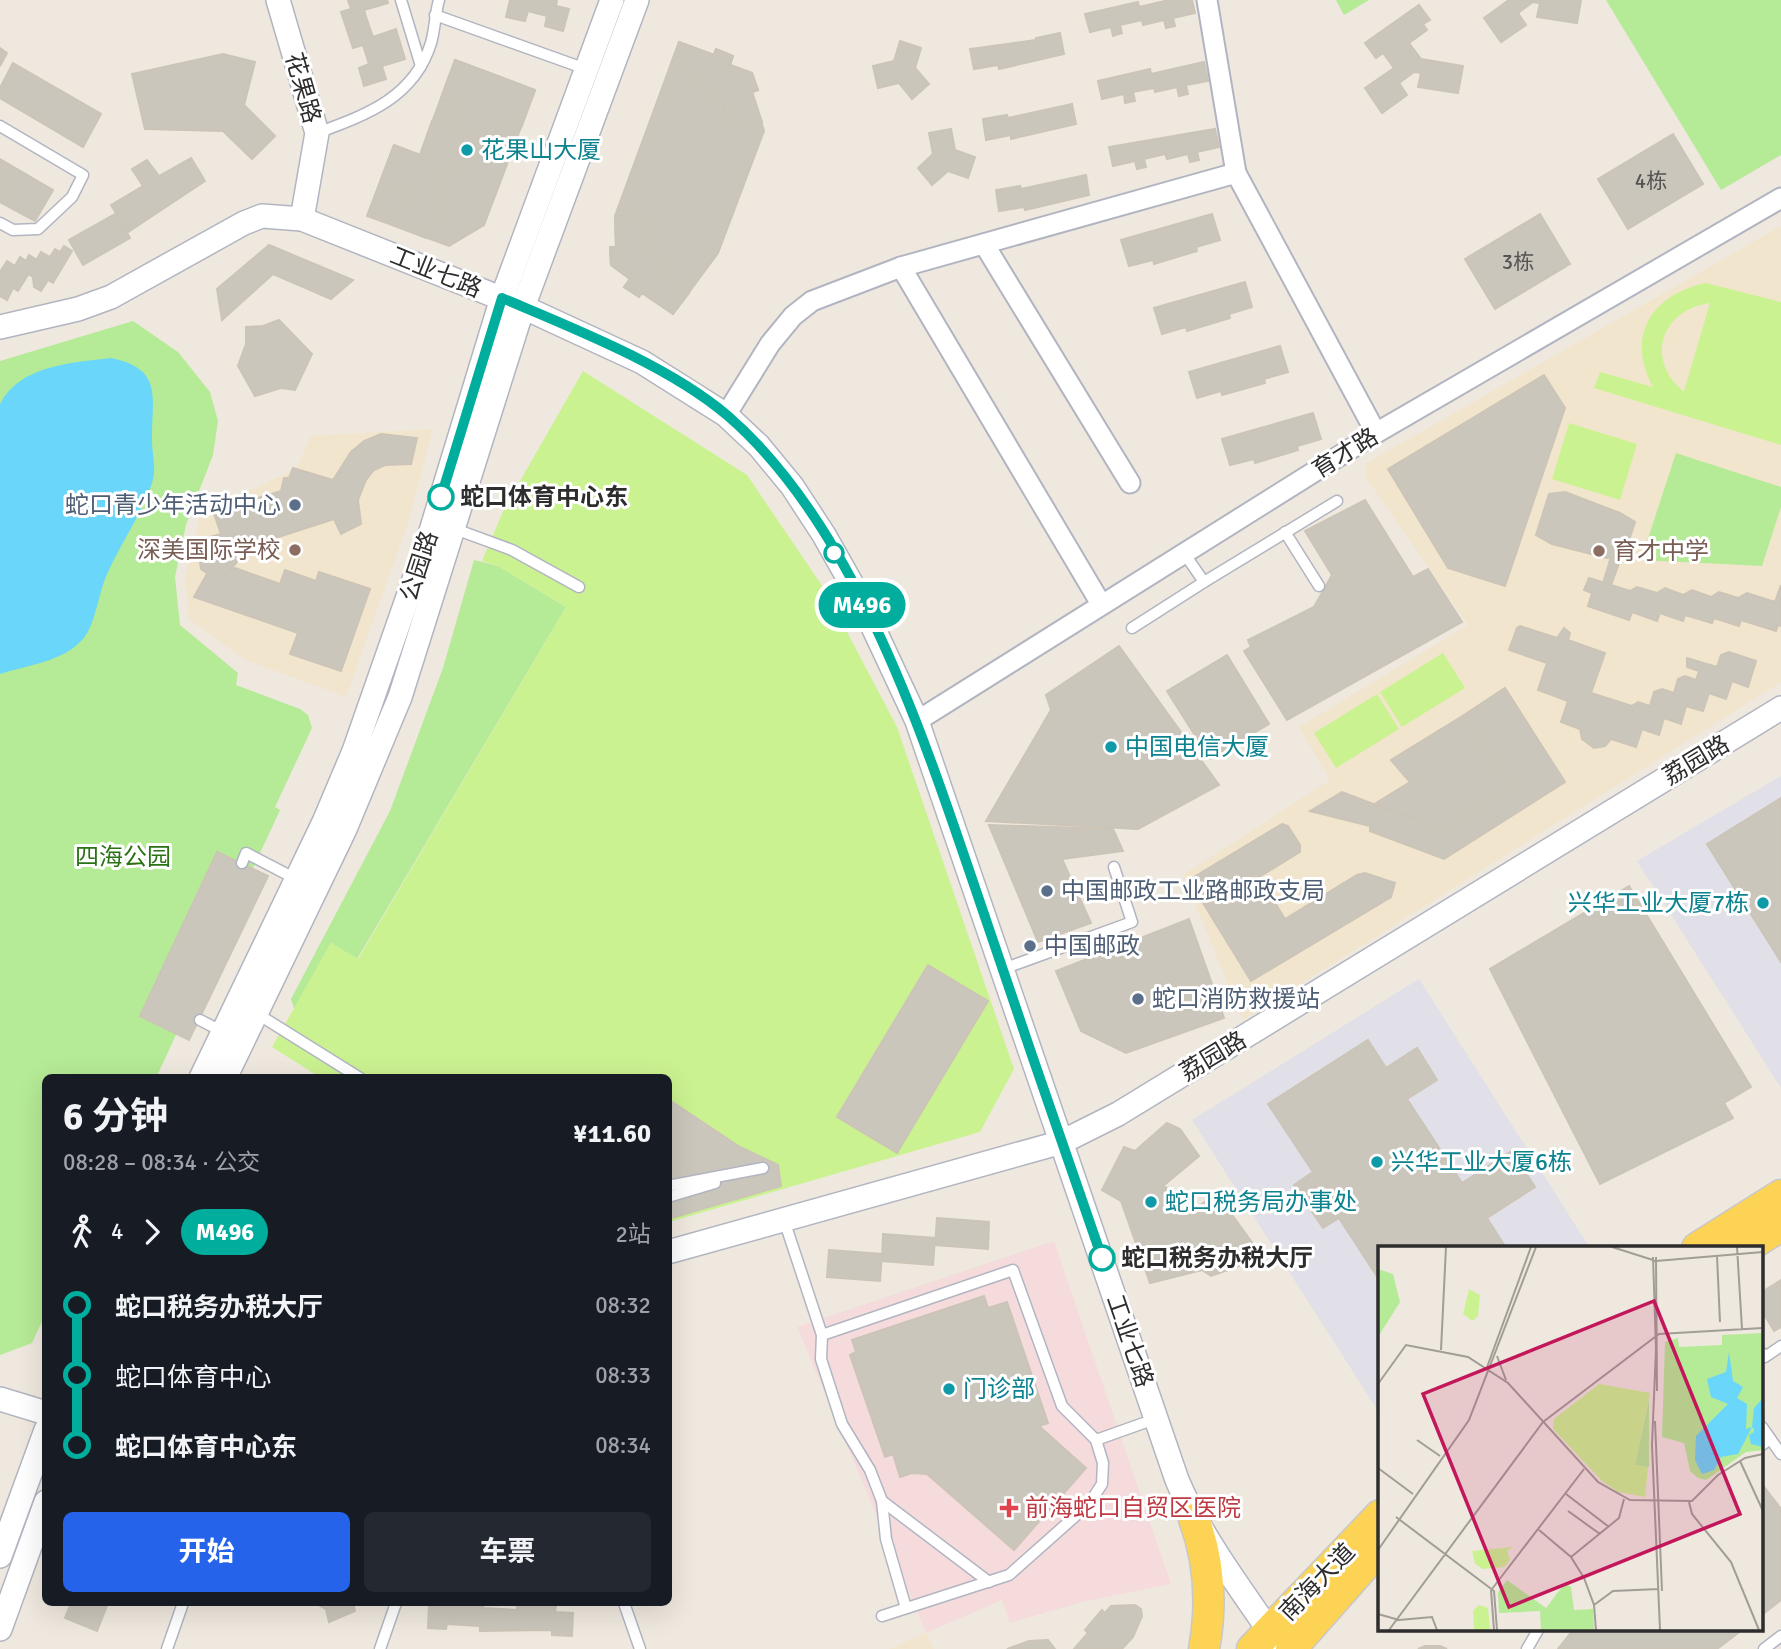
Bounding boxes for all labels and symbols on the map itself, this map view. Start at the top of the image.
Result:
street label: 花果路 [279,49,327,127]
place label: 花果山大厦 [481,135,601,165]
marker: 花果山大厦 [459,142,475,158]
house number: 4栋 [1635,168,1667,194]
street label: 工业七路 [386,240,486,304]
house number: 3栋 [1502,249,1534,275]
street label: 育才路 [1307,421,1383,485]
place label: 蛇口体育中心东 [460,482,628,512]
marker: 蛇口体育中心东 [428,484,454,510]
place label: 蛇口青少年活动中心 [65,490,281,520]
marker: 蛇口青少年活动中心 [287,497,303,513]
street label: 公园路 [394,527,444,605]
place label: 深美国际学校 [137,535,281,565]
place label: 育才中学 [1613,536,1709,566]
marker: 深美国际学校 [287,542,303,558]
unlabelled marker [824,543,844,563]
marker: 育才中学 [1591,543,1607,559]
line badge: M496 [813,582,911,628]
street label: 荔园路 [1657,729,1735,791]
place label: 中国电信大厦 [1125,732,1269,762]
marker: 中国电信大厦 [1103,739,1119,755]
park label: 四海公园 [75,842,171,872]
place label: 中国邮政工业路邮政支局 [1061,876,1325,906]
marker: 中国邮政工业路邮政支局 [1039,883,1055,899]
place label: 兴华工业大厦7栋 [1568,888,1749,918]
marker: 兴华工业大厦7栋 [1755,895,1771,911]
place label: 中国邮政 [1044,931,1140,961]
marker: 中国邮政 [1022,938,1038,954]
place label: 蛇口消防救援站 [1152,984,1320,1014]
marker: 蛇口消防救援站 [1130,991,1146,1007]
street label: 荔园路 [1174,1025,1252,1087]
place label: 兴华工业大厦6栋 [1391,1147,1572,1177]
marker: 兴华工业大厦6栋 [1369,1154,1385,1170]
place label: 蛇口税务局办事处 [1165,1187,1357,1217]
marker: 蛇口税务局办事处 [1143,1194,1159,1210]
place label: 蛇口税务办税大厅 [1121,1243,1313,1273]
marker: 蛇口税务办税大厅 [1089,1245,1115,1271]
inset map [1378,1246,1764,1632]
street label: 工业七路 [1100,1291,1160,1391]
place label: 门诊部 [963,1374,1035,1404]
marker: 门诊部 [941,1381,957,1397]
place label: 前海蛇口自贸区医院 [1025,1493,1241,1523]
marker: 前海蛇口自贸区医院 [999,1498,1019,1518]
street label: 南海大道 [1273,1537,1361,1627]

